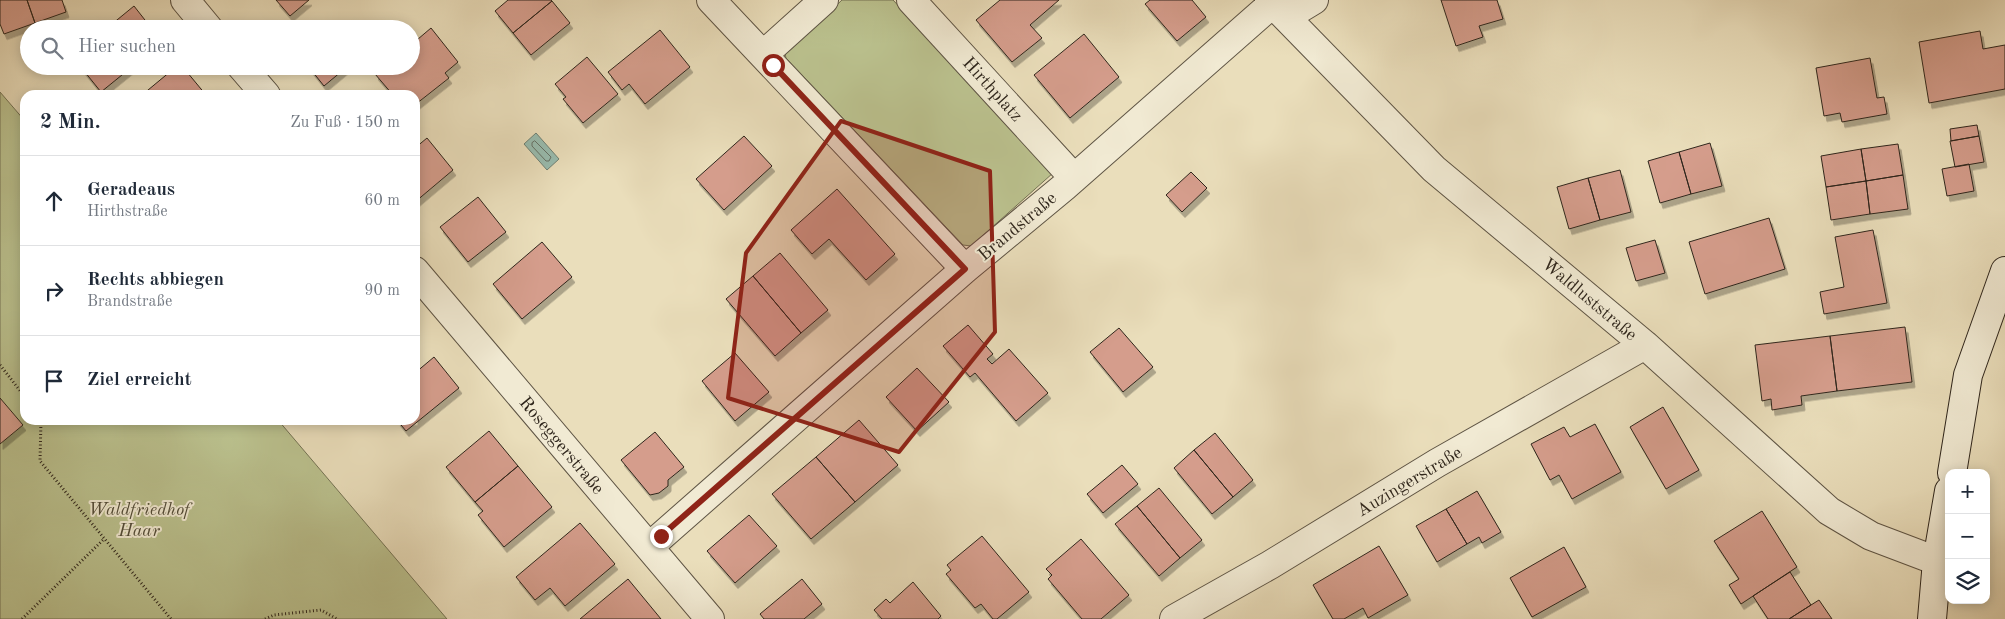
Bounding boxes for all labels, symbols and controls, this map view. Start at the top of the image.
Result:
search box [20,20,420,75]
icon: search [38,34,66,62]
text: Hier suchen [78,38,176,57]
route start [762,54,785,77]
street label: Hirthplatz [959,54,1026,125]
text: 2 Min. [40,112,101,133]
text: Zu Fuß · 150 m [290,115,400,131]
text: Geradeaus [87,181,175,200]
icon: ahead [40,187,68,215]
street label: Brandstraße [975,189,1060,264]
text: 60 m [364,193,400,209]
text: Hirthstraße [87,204,168,220]
street label: Waldluststraße [1539,255,1640,344]
text: Rechts abbiegen [87,271,224,290]
icon: right [40,277,68,305]
text: 90 m [364,283,400,299]
text: Brandstraße [87,294,172,310]
icon: arrive [40,367,68,395]
text: Ziel erreicht [87,371,192,390]
street label: Roseggerstraße [515,393,607,498]
street label: Auzingerstraße [1354,443,1465,520]
map controls [1945,469,1990,604]
button: + [1945,469,1990,514]
park label: Waldfriedhof Haar [88,501,193,540]
button: − [1945,514,1990,559]
route end [650,525,673,548]
button: layers [1945,559,1990,604]

